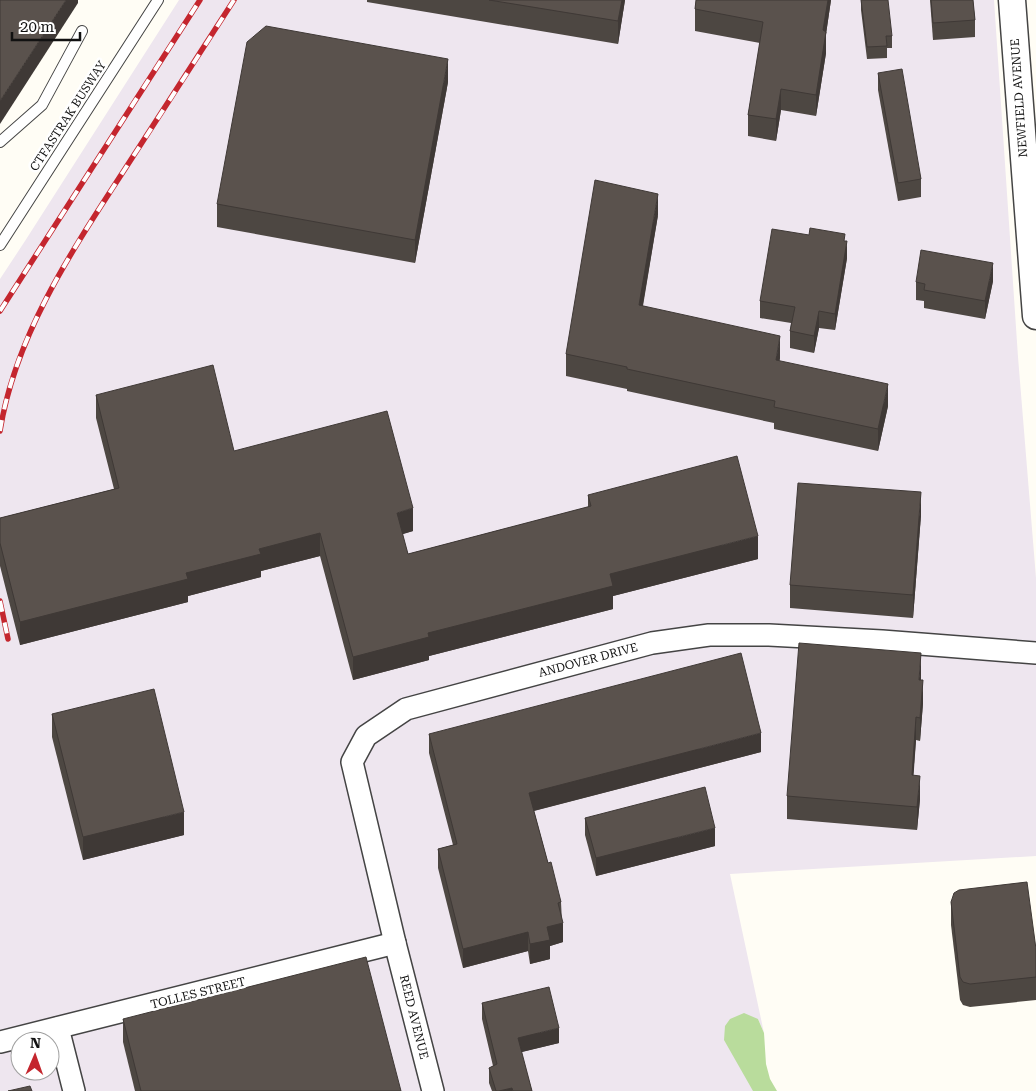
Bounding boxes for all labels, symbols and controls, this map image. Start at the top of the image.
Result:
scale bar [12,10,80,42]
text: 20 m [20,18,55,36]
street label: NEWFIELD AVENUE [1008,38,1030,158]
street label: CTFASTRAK BUSWAY [27,58,109,174]
street label: ANDOVER DRIVE [537,640,639,680]
street label: REED AVENUE [397,973,431,1061]
street label: TOLLES STREET [149,974,247,1012]
north arrow [10,1031,60,1081]
text: N [30,1035,41,1051]

